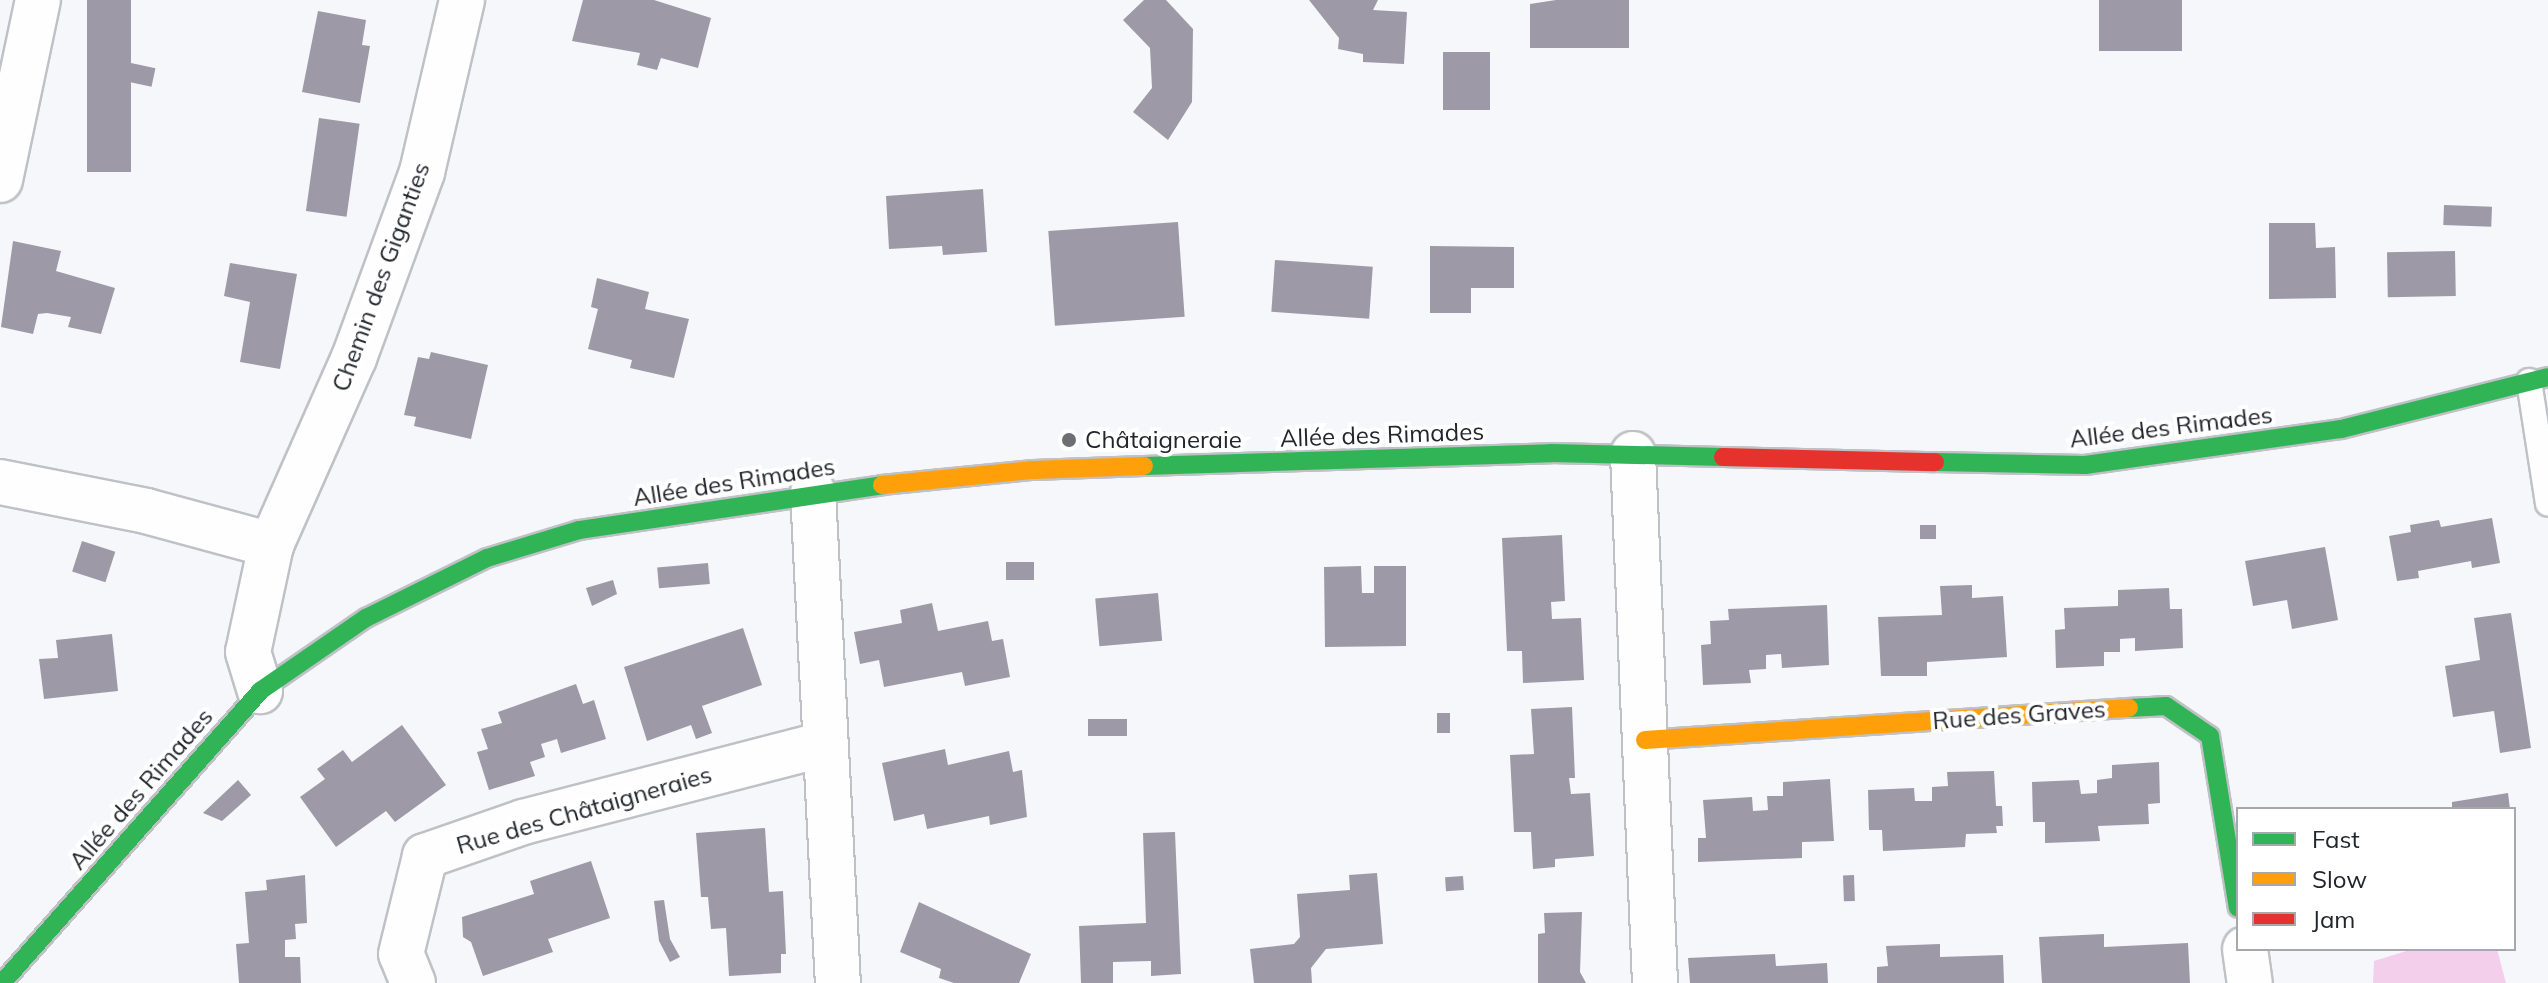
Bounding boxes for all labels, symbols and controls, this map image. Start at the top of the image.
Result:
street label: Chemin des Giganties [326,159,436,395]
street label: Allée des Rimades [2068,400,2274,454]
street label: Allée des Rimades [1279,417,1485,453]
place label: Châtaigneraie [1085,426,1242,454]
marker: Châtaigneraie [1060,431,1078,449]
street label: Allée des Rimades [631,452,837,512]
street label: Rue des Graves [1932,695,2106,735]
street label: Allée des Rimades [63,702,219,876]
street label: Rue des Châtaigneraies [453,760,715,860]
legend [2236,807,2516,951]
text: Fast [2312,824,2360,854]
text: Slow [2312,864,2367,894]
text: Jam [2312,904,2355,934]

